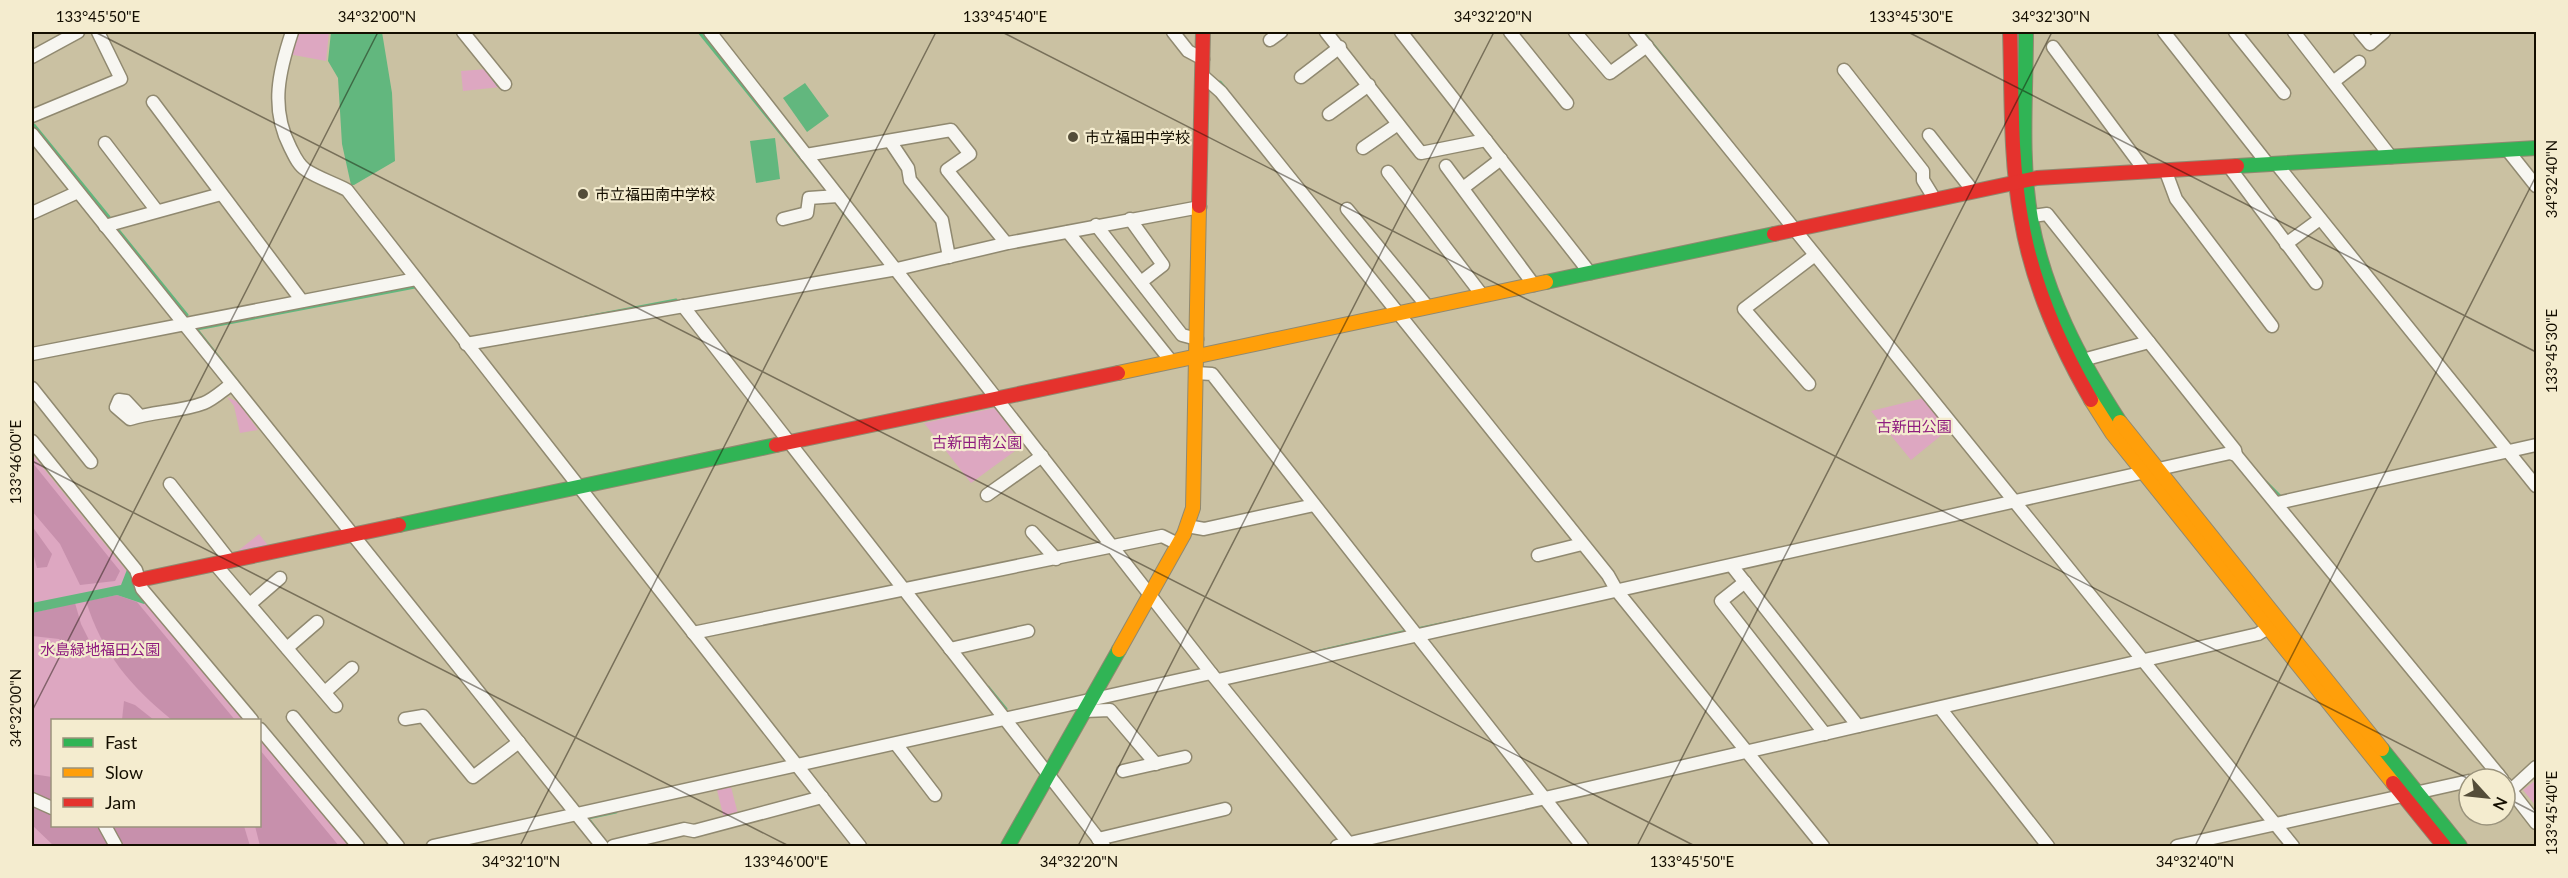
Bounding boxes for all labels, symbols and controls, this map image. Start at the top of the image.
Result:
text: 133°45'50"E [56,7,140,25]
text: 34°32'00"N [338,7,416,25]
text: 133°45'40"E [963,7,1047,25]
text: 34°32'20"N [1454,7,1532,25]
text: 133°45'30"E [1869,7,1953,25]
text: 34°32'30"N [2012,7,2090,25]
place label: 市立福田中学校 [1085,128,1190,146]
marker: 市立福田中学校 [1066,130,1080,144]
text: 34°32'40"N [2542,140,2560,218]
place label: 市立福田南中学校 [595,185,715,203]
marker: 市立福田南中学校 [576,187,590,201]
text: 133°45'30"E [2542,309,2560,393]
park label: 古新田公園 [1876,417,1952,435]
text: 133°46'00"E [6,420,24,504]
park label: 古新田南公園 [932,433,1022,451]
park label: 水島緑地福田公園 [40,640,160,658]
text: 34°32'00"N [6,669,24,747]
legend [51,719,261,827]
text: Fast [105,731,138,753]
text: Slow [105,761,143,783]
north arrow [2457,767,2517,827]
text: 133°45'40"E [2542,771,2560,855]
text: Jam [105,791,136,813]
text: N [2490,794,2512,814]
text: 34°32'10"N [482,852,560,870]
text: 133°46'00"E [744,852,828,870]
text: 34°32'20"N [1040,852,1118,870]
text: 133°45'50"E [1650,852,1734,870]
text: 34°32'40"N [2156,852,2234,870]

